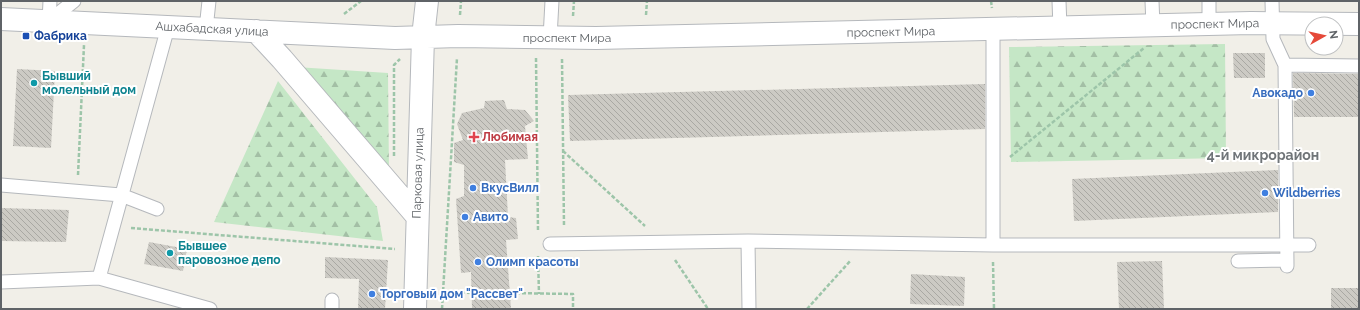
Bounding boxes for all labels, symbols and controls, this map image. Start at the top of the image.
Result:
street label: проспект Мира [1171,16,1259,32]
north arrow [1304,16,1344,56]
street label: Ашхабадская улица [155,19,269,39]
street label: проспект Мира [847,24,935,40]
place label: Фабрика [34,29,87,43]
text: N [1326,30,1340,40]
marker: Фабрика [21,31,31,41]
street label: проспект Мира [523,31,611,45]
place label: Бывший молельный дом [42,69,136,97]
marker: Бывший молельный дом [29,78,39,88]
place label: Авокадо [1252,86,1303,100]
marker: Авокадо [1306,88,1316,98]
street label: Парковая улица [409,127,427,219]
place label: Любимая [482,130,538,144]
marker: Любимая [469,132,479,142]
district label: 4-й микрорайон [1207,147,1319,163]
place label: ВкусВилл [481,181,539,195]
marker: ВкусВилл [468,183,478,193]
place label: Wildberries [1273,186,1341,200]
marker: Wildberries [1260,188,1270,198]
place label: Авито [473,210,508,224]
marker: Авито [460,212,470,222]
place label: Бывшее паровозное депо [178,239,281,267]
marker: Бывшее паровозное депо [165,248,175,258]
place label: Олимп красоты [486,255,579,269]
marker: Олимп красоты [473,257,483,267]
place label: Торговый дом "Рассвет" [380,287,523,301]
marker: Торговый дом "Рассвет" [367,289,377,299]

